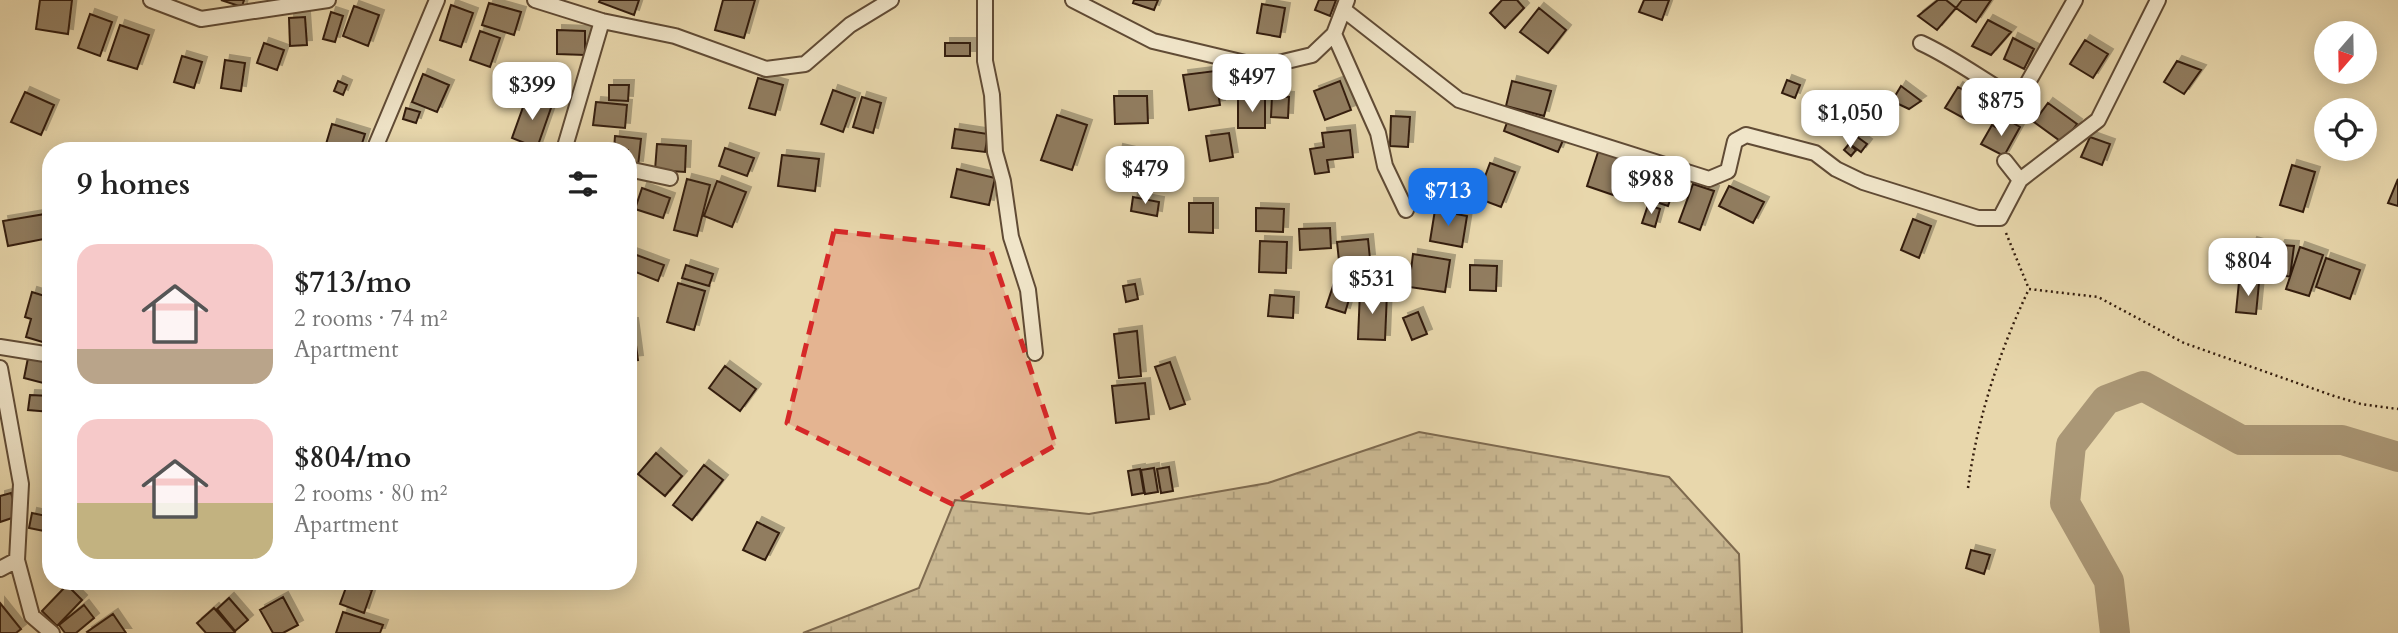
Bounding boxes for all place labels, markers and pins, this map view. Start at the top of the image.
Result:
pin: $497 [1211,54,1293,114]
pin: $399 [491,62,573,122]
pin: $875 [1960,78,2042,138]
pin: $1,050 [1793,90,1907,150]
pin: $479 [1104,146,1186,206]
pin: $988 [1610,156,1692,216]
pin: $713 [1407,168,1489,228]
pin: $804 [2207,238,2289,298]
pin: $531 [1331,256,1413,316]

